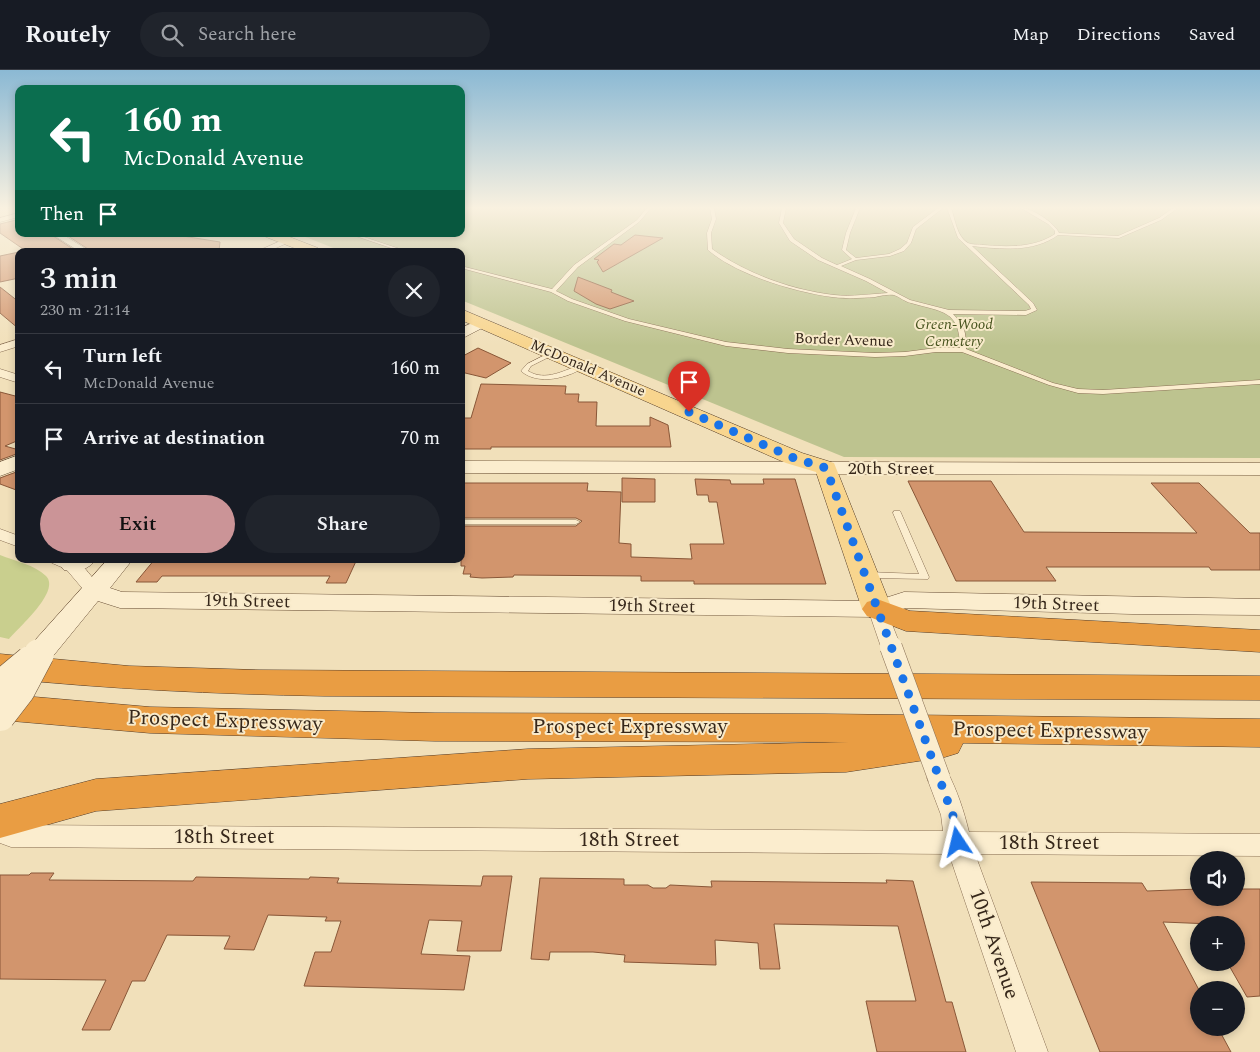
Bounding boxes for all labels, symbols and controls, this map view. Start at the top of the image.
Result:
search box [140,12,490,57]
text: Routely [25,17,110,53]
text: Search here [198,20,296,49]
icon: search [158,21,186,49]
text: Map [1013,21,1049,48]
text: Directions [1077,21,1161,48]
text: Saved [1189,21,1235,48]
text: 160 m [123,94,222,147]
icon: left [40,105,105,170]
text: McDonald Avenue [123,142,304,175]
text: Then [40,200,84,229]
icon: arrive [94,200,122,228]
text: 3 min [40,256,118,302]
button: close [388,265,440,317]
text: 230 m · 21:14 [40,298,130,322]
park label: Green-Wood Cemetery [915,313,993,353]
street label: Border Avenue [794,327,894,353]
street label: McDonald Avenue [527,333,649,403]
text: Turn left [83,342,162,371]
text: 160 m [390,354,440,383]
icon: left [40,355,68,383]
pin [668,361,710,412]
icon: arrive [675,368,703,396]
text: McDonald Avenue [83,371,215,395]
text: Arrive at destination [83,424,265,453]
text: 70 m [400,424,440,453]
icon: arrive [40,425,68,453]
street label: 20th Street [848,455,934,482]
button: Exit [40,495,235,553]
button: Share [245,495,440,553]
street label: 19th Street [203,587,291,615]
street label: 19th Street [1012,589,1100,619]
street label: 19th Street [608,592,696,620]
street label: Prospect Expressway [127,702,324,740]
street label: Prospect Expressway [532,711,729,743]
street label: Prospect Expressway [952,713,1149,749]
position arrow [931,815,983,867]
street label: 18th Street [173,821,275,853]
street label: 18th Street [578,824,680,856]
street label: 18th Street [998,827,1100,859]
map controls [1190,851,1245,1036]
button: sound [1190,851,1245,906]
street label: 10th Avenue [960,884,1028,1004]
button: + [1190,916,1245,971]
button: − [1190,981,1245,1036]

